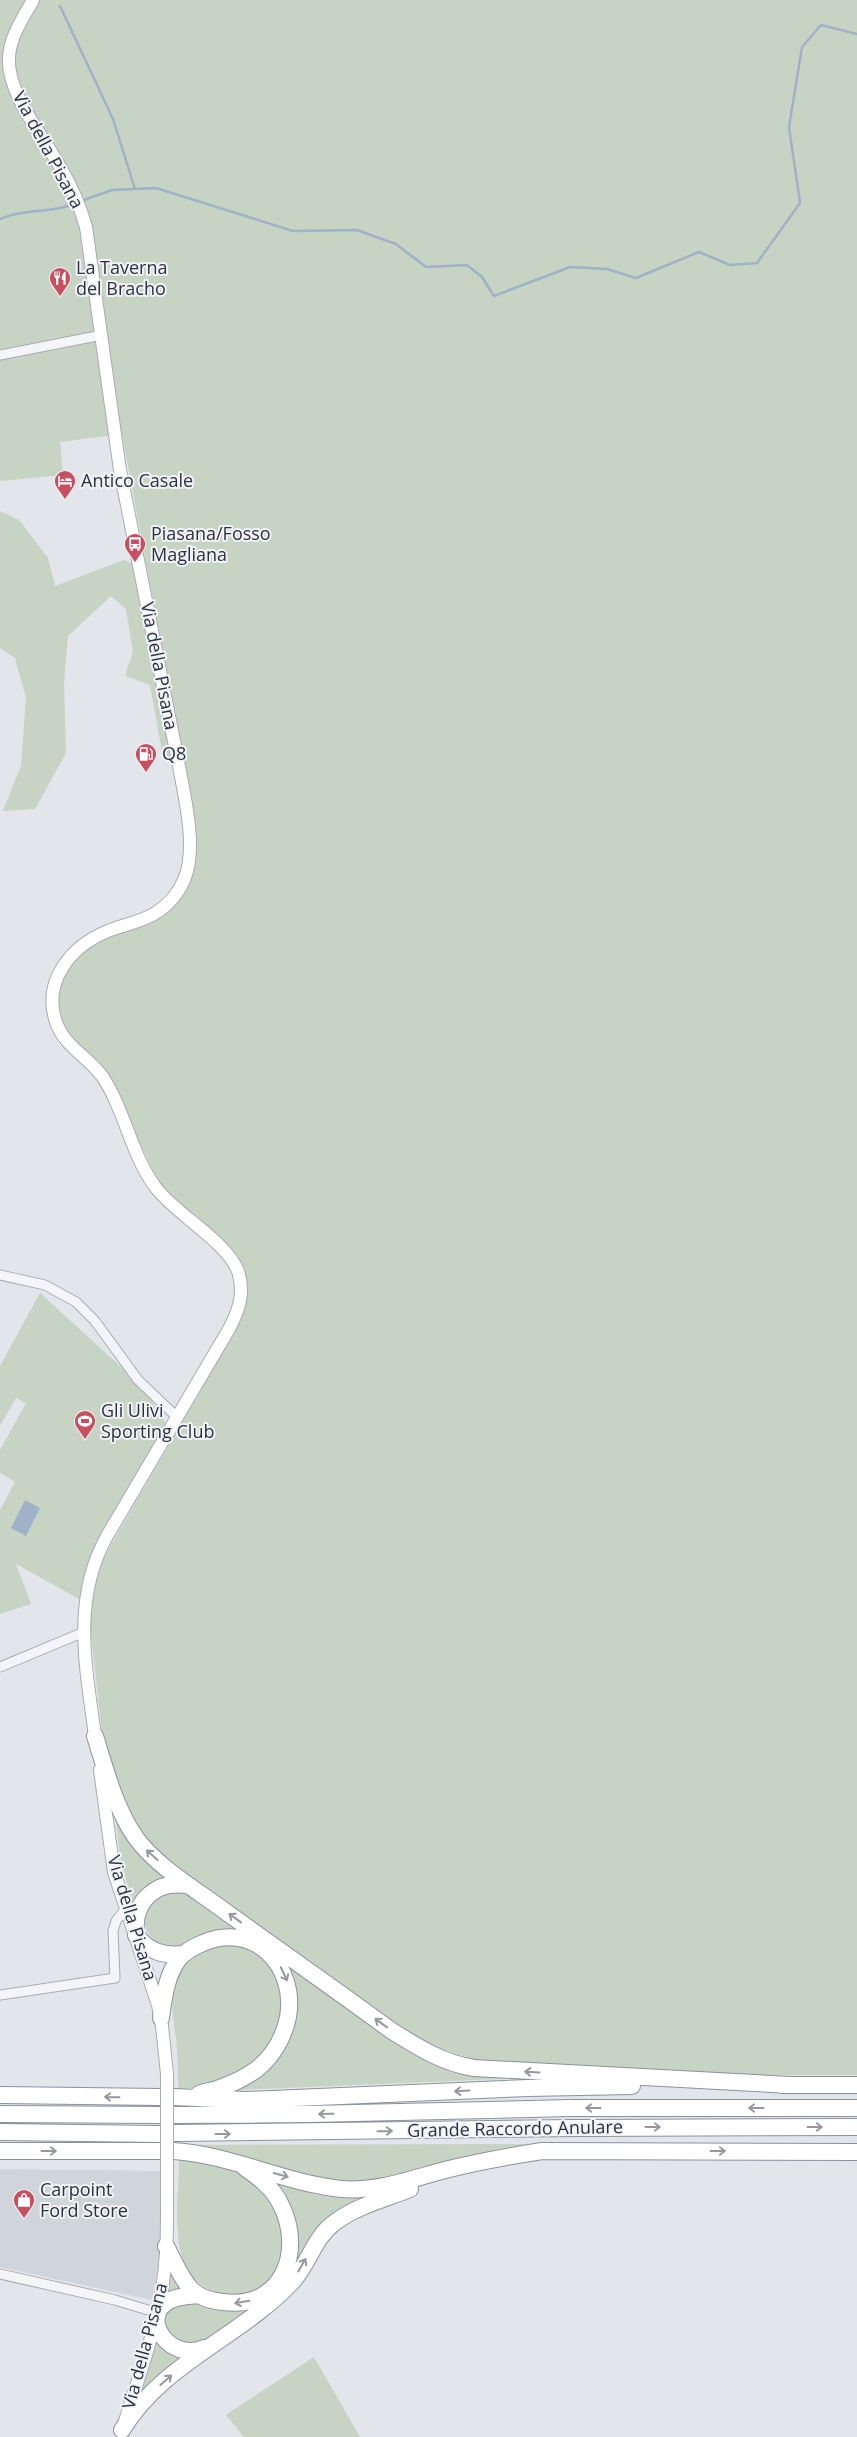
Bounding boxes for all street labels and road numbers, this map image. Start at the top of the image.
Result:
street label: Via della Pisana [8,87,90,212]
street label: Via della Pisana [136,600,184,732]
street label: Via della Pisana [102,1852,163,1983]
street label: Grande Raccordo Anulare [407,2114,623,2142]
street label: Via della Pisana [116,2280,172,2412]

